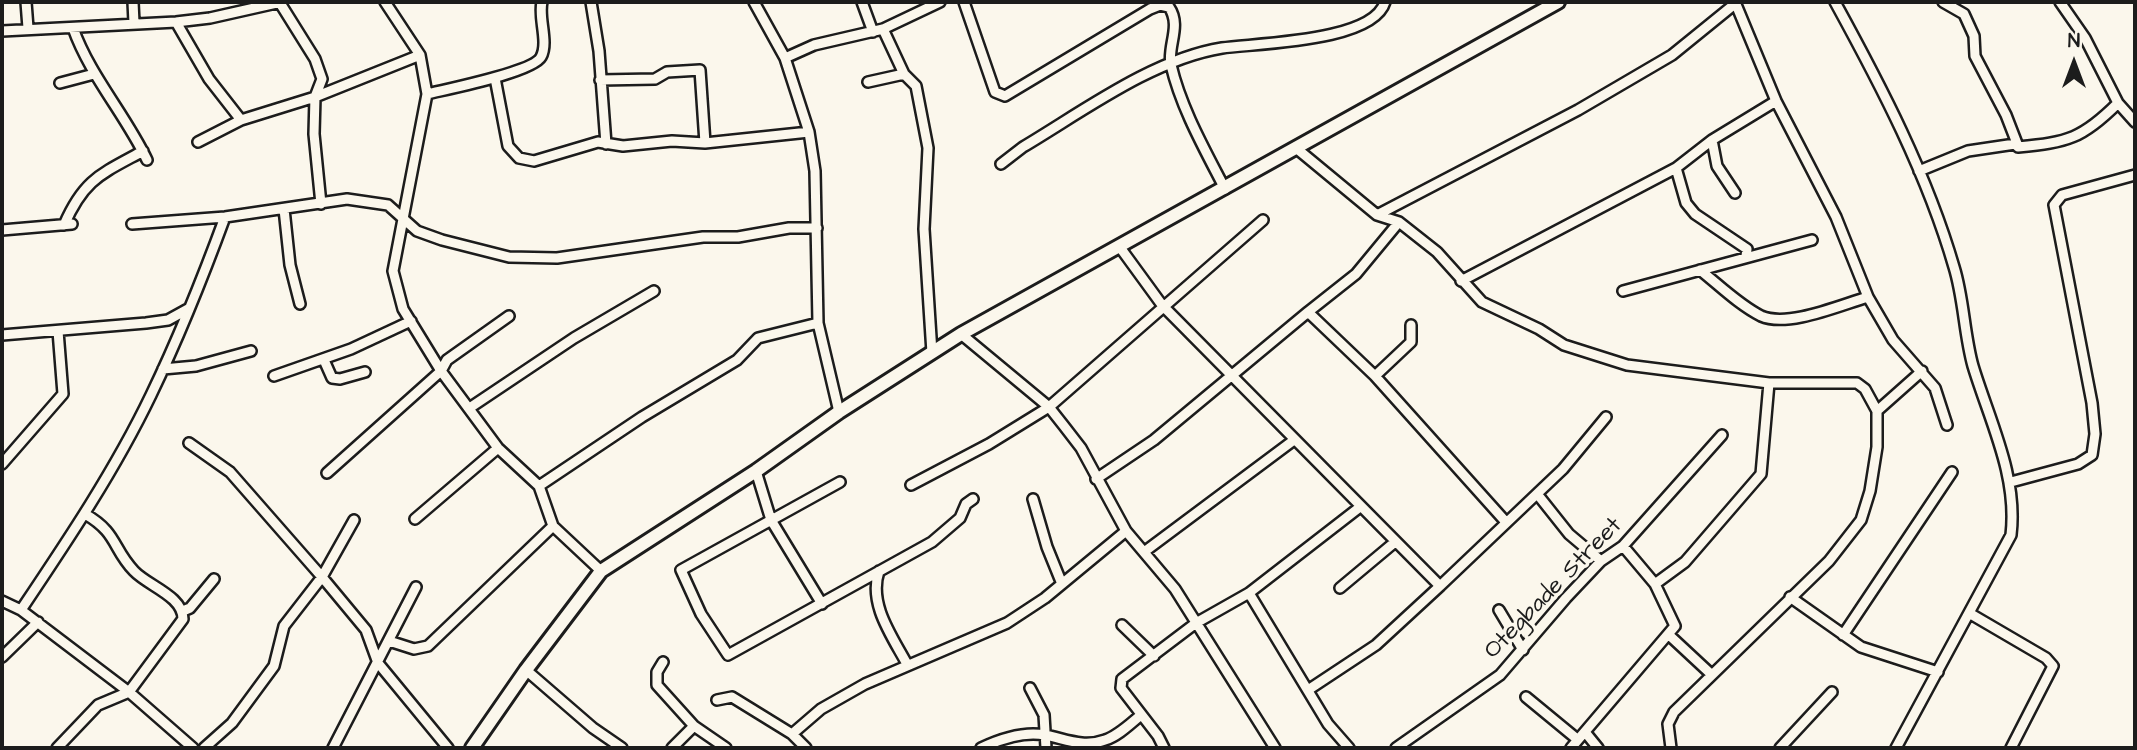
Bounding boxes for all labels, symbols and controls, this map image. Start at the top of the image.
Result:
north arrow [2039,28,2109,98]
text: N [2068,28,2080,55]
street label: Otegbade Street [1479,512,1629,666]

